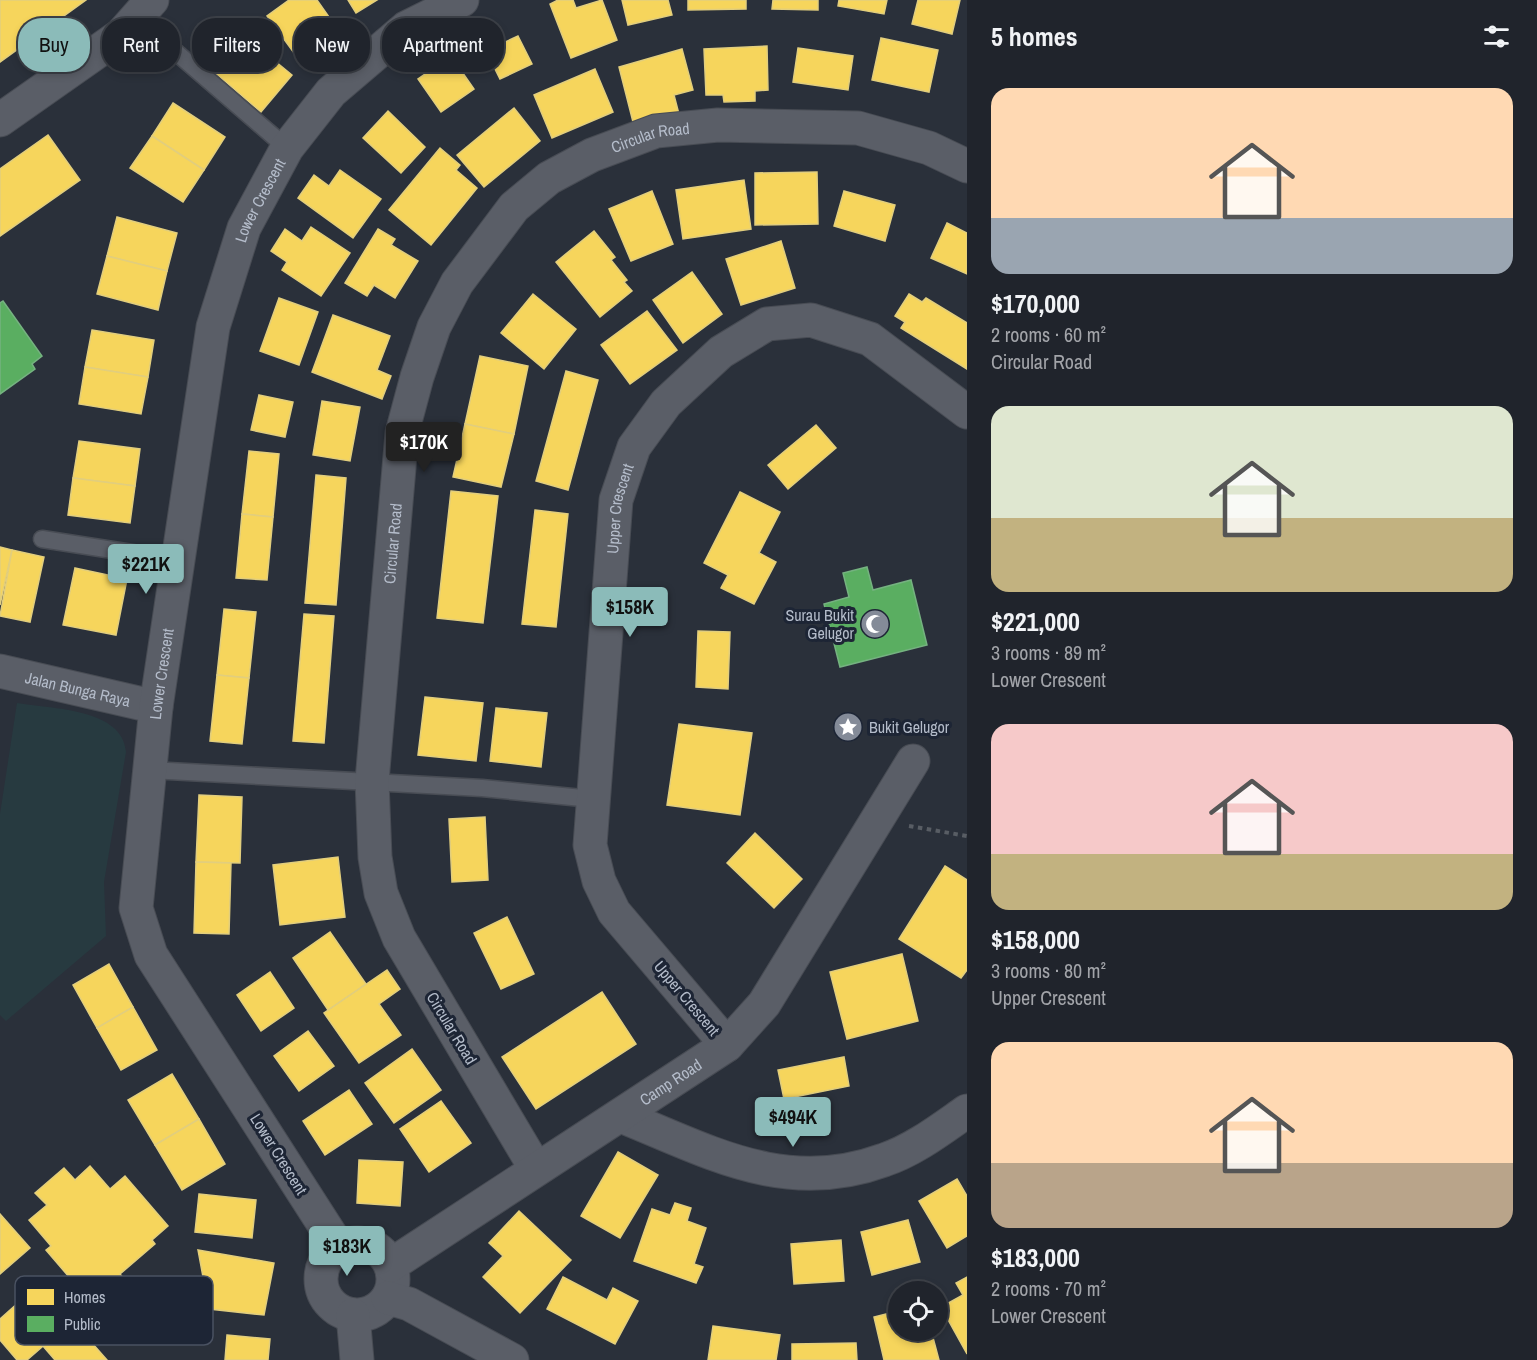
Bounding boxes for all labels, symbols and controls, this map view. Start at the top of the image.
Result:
chip: Buy [18,18,90,72]
chip: Rent [102,18,180,72]
chip: Filters [192,18,282,72]
chip: New [294,18,370,72]
chip: Apartment [382,18,504,72]
text: 5 homes [991,19,1078,54]
icon: filters [1480,20,1513,53]
street label: Circular Road [608,117,691,158]
icon: home [1198,127,1306,235]
street label: Lower Crescent [229,154,291,245]
text: $170,000 [991,286,1080,321]
text: 2 rooms · 60 m² [991,321,1106,348]
text: Circular Road [991,348,1092,375]
pin: $170K [382,422,466,473]
text: $170K [400,428,448,455]
icon: home [1198,445,1306,553]
street label: Upper Crescent [601,460,639,555]
street label: Circular Road [378,502,407,585]
pin: $221K [104,544,188,595]
text: $221K [122,550,170,577]
pin: $158K [588,587,672,638]
text: $158K [606,593,654,620]
place label: Surau Bukit Gelugor [785,604,855,644]
text: $221,000 [991,604,1080,639]
mosque icon: Surau Bukit Gelugor [859,608,891,640]
street label: Lower Crescent [144,626,179,720]
text: 3 rooms · 89 m² [991,639,1106,666]
street label: Jalan Bunga Raya [23,666,133,712]
text: Lower Crescent [991,666,1106,693]
place icon: Bukit Gelugor [832,711,864,743]
place label: Bukit Gelugor [869,716,950,738]
icon: home [1198,763,1306,871]
text: $158,000 [991,922,1080,957]
street label: Upper Crescent [649,956,725,1041]
text: 3 rooms · 80 m² [991,957,1106,984]
text: Upper Crescent [991,984,1106,1011]
street label: Circular Road [422,988,482,1068]
street label: Camp Road [635,1054,706,1110]
icon: home [1198,1081,1306,1189]
pin: $494K [751,1097,835,1148]
text: $494K [769,1103,817,1130]
street label: Lower Crescent [245,1109,313,1199]
pin: $183K [305,1226,389,1277]
text: $183K [323,1232,371,1259]
text: $183,000 [991,1240,1080,1275]
text: 2 rooms · 70 m² [991,1275,1106,1302]
legend [15,1276,213,1345]
map controls [888,1281,948,1341]
button: locate [888,1281,948,1341]
text: Homes [64,1286,106,1308]
text: Lower Crescent [991,1302,1106,1329]
text: Public [64,1313,101,1335]

